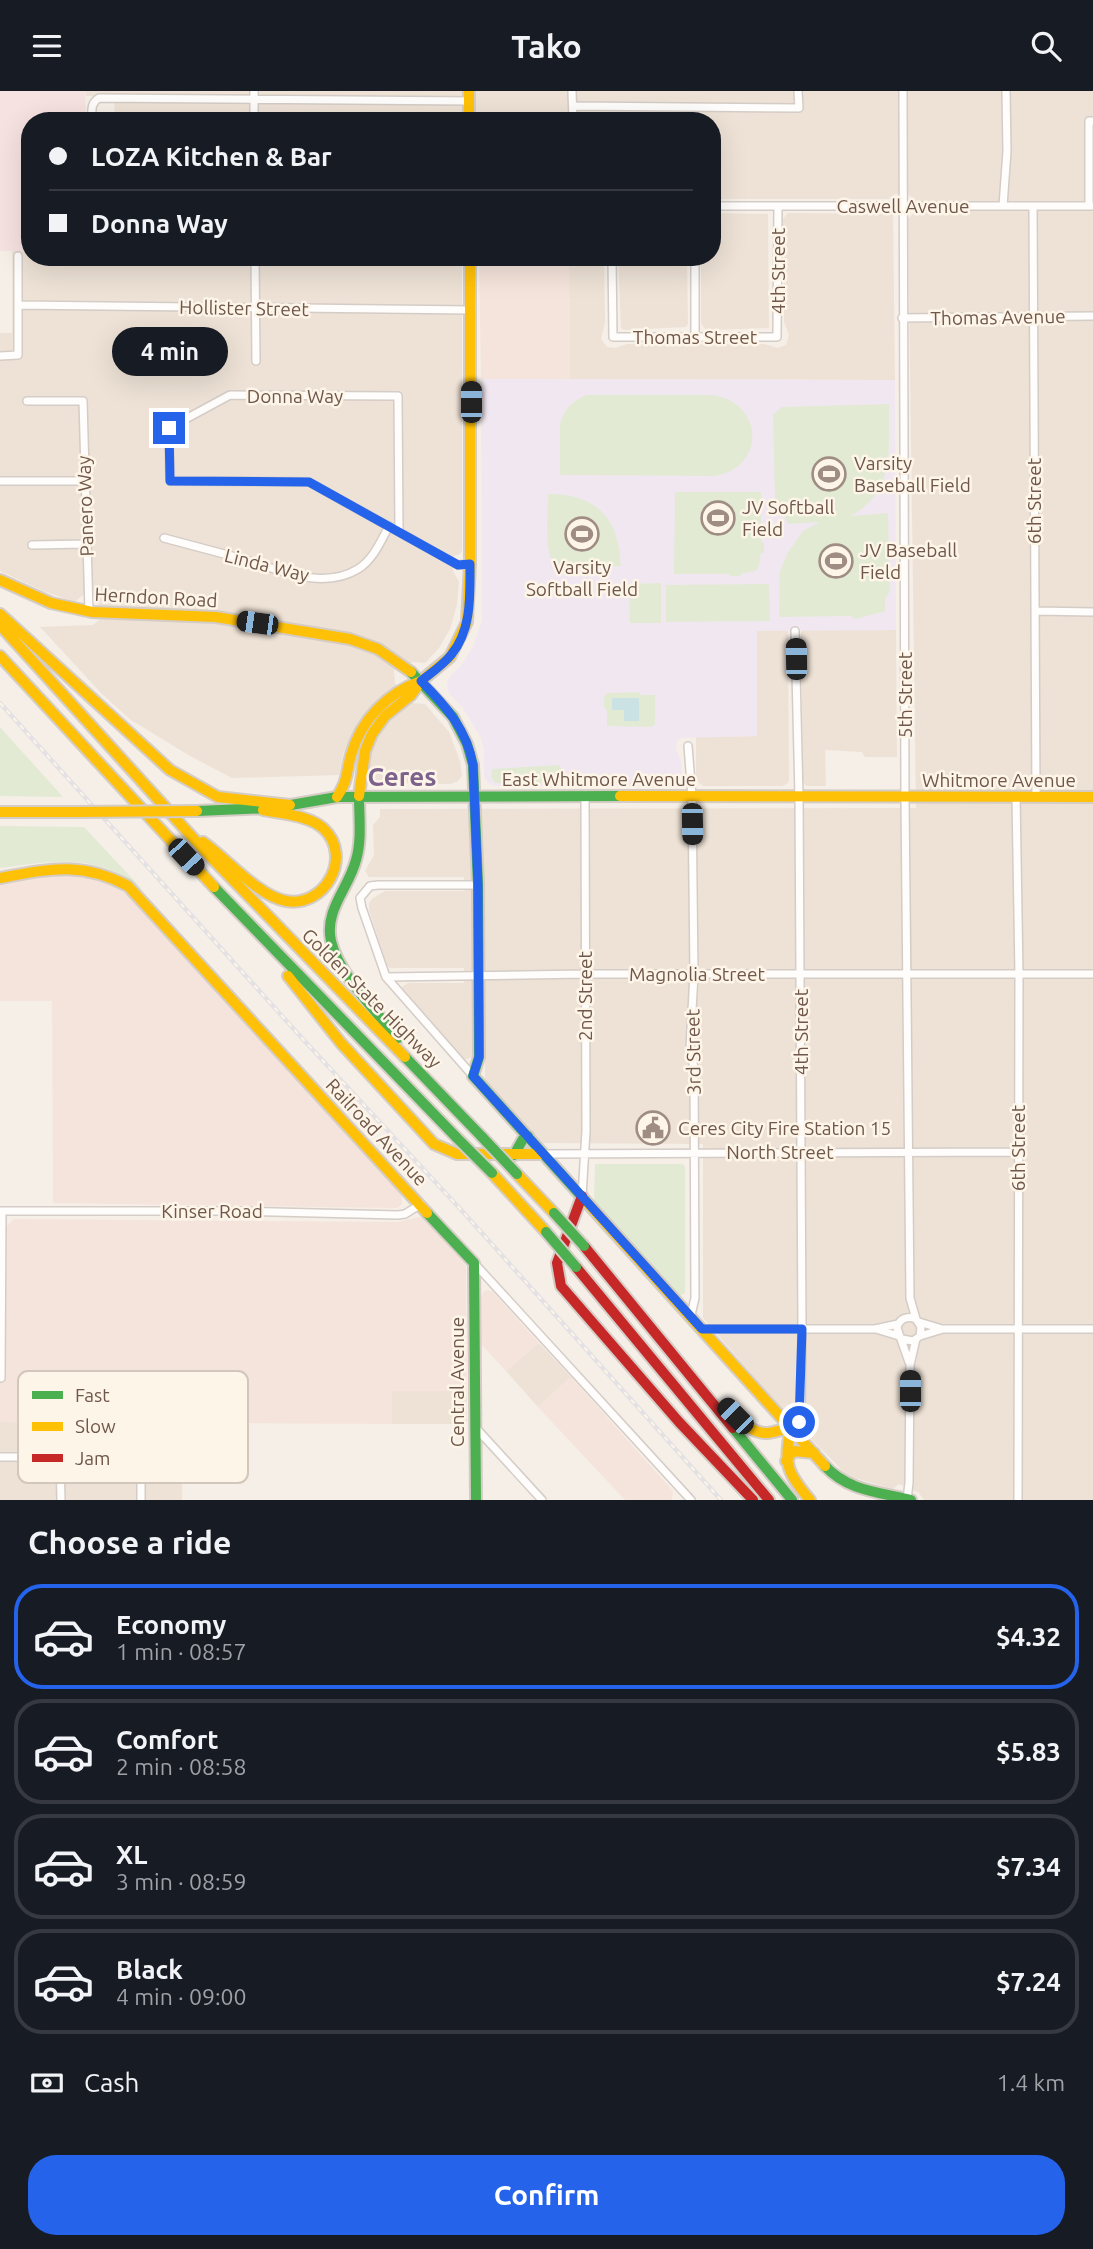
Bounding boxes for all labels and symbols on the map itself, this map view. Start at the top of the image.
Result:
street label: Caswell Avenue [836,195,970,217]
street label: 4th Street [767,227,789,314]
street label: Hollister Street [179,296,310,320]
street label: Thomas Avenue [930,305,1066,329]
street label: Thomas Street [633,326,758,348]
callout: 4 min [111,327,227,375]
car [461,381,482,423]
street label: Donna Way [247,385,343,407]
route end [153,412,185,444]
place label: Varsity Baseball Field [854,452,971,496]
street label: Panero Way [72,455,98,557]
sports icon: Varsity Baseball Field [810,455,848,493]
street label: 6th Street [1023,457,1045,544]
place label: JV Softball Field [742,496,834,540]
sports icon: JV Softball Field [699,499,737,537]
sports icon: Varsity Softball Field [563,515,601,553]
place label: JV Baseball Field [860,539,957,583]
sports icon: JV Baseball Field [817,542,855,580]
street label: Linda Way [222,544,312,586]
place label: Varsity Softball Field [526,556,638,600]
street label: Herndon Road [94,583,218,611]
car [235,610,280,636]
car [786,638,807,680]
street label: 5th Street [894,651,916,738]
district label: Ceres [367,762,437,791]
street label: East Whitmore Avenue [502,768,696,790]
street label: Whitmore Avenue [922,769,1076,791]
car [682,803,703,845]
car [164,834,209,880]
street label: Golden State Highway [298,924,446,1072]
street label: 2nd Street [574,950,596,1041]
street label: Magnolia Street [629,963,765,985]
street label: 4th Street [790,988,812,1075]
street label: 3rd Street [681,1008,705,1095]
street label: Railroad Avenue [322,1074,432,1190]
street label: 6th Street [1007,1104,1029,1191]
public building icon: Ceres City Fire Station 15 [634,1109,672,1147]
place label: Ceres City Fire Station 15 [678,1117,891,1139]
street label: North Street [726,1141,834,1163]
street label: Kinser Road [161,1200,263,1222]
street label: Central Avenue [446,1317,468,1447]
car [900,1370,921,1412]
legend [18,1371,248,1483]
text: Fast [75,1384,110,1406]
car [713,1394,758,1438]
route start [783,1406,815,1438]
text: Slow [75,1415,116,1437]
text: Jam [75,1447,111,1469]

